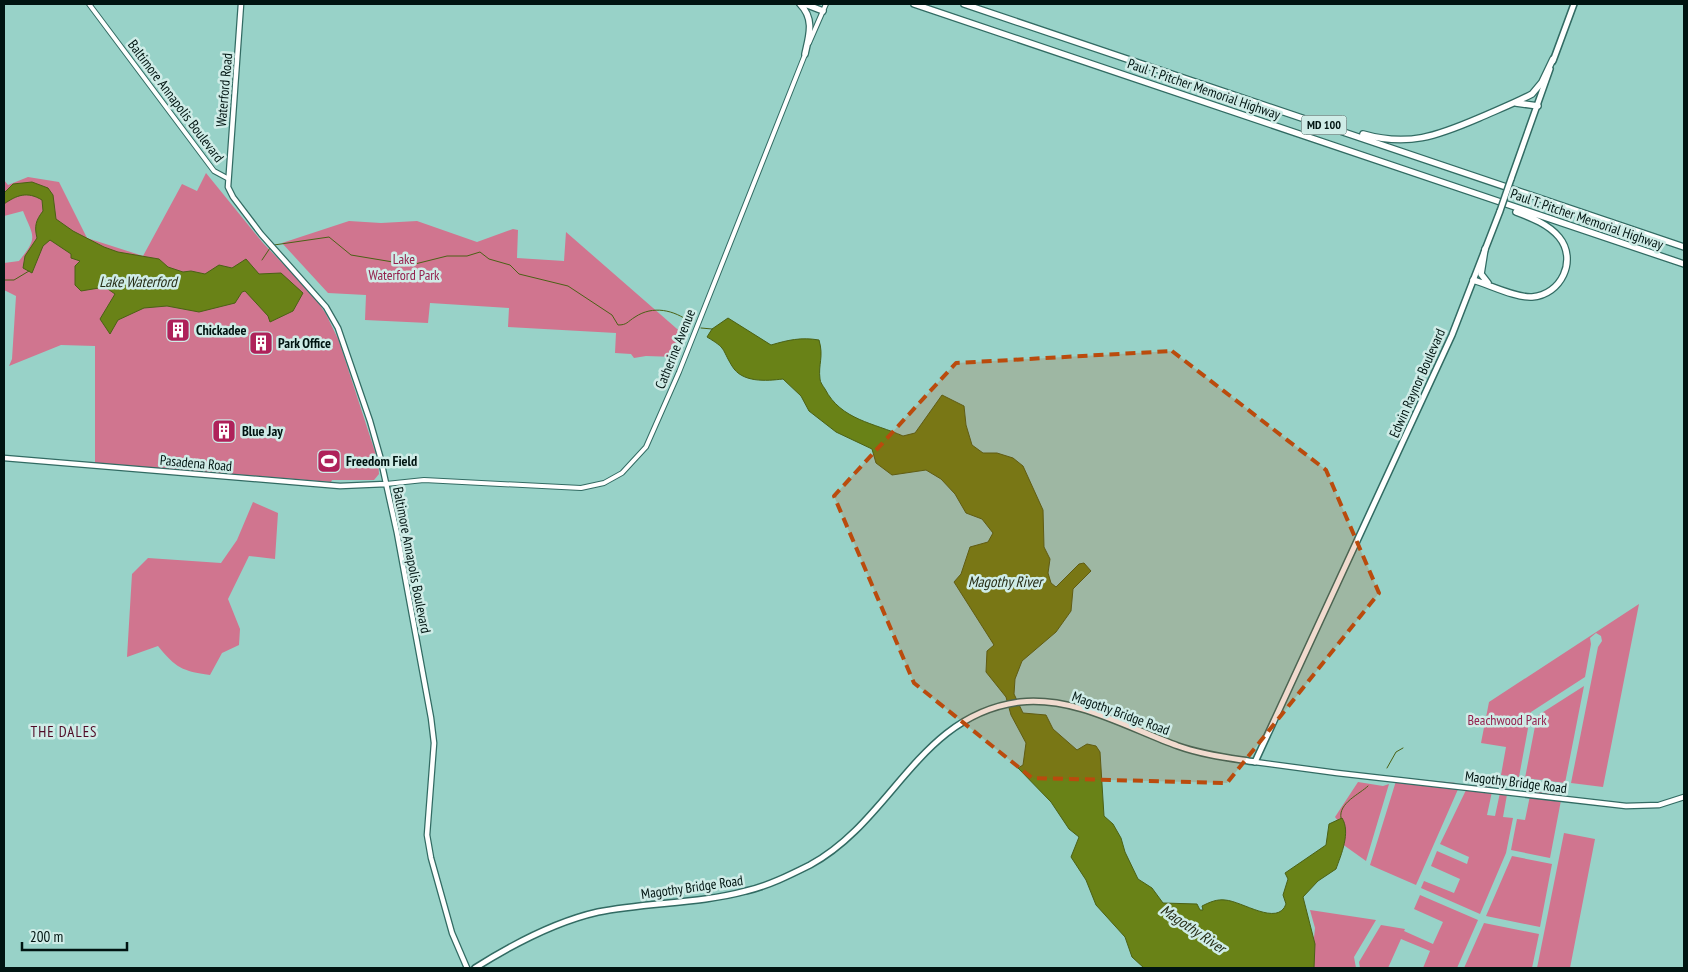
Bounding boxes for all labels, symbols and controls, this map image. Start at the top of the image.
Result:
street label: Baltimore Annapolis Boulevard [124,36,228,166]
street label: Waterford Road [212,52,236,128]
street label: Paul T. Pitcher Memorial Highway [1125,54,1283,124]
road number: MD 100 [1302,116,1346,134]
street label: Paul T. Pitcher Memorial Highway [1508,184,1666,254]
park label: Lake Waterford Park [368,250,440,284]
water label: Lake Waterford [99,272,179,291]
street label: Catherine Avenue [651,306,699,392]
building icon: Chickadee [165,317,191,343]
place label: Chickadee [196,321,247,339]
street label: Edwin Raynor Boulevard [1385,326,1449,440]
building icon: Park Office [248,330,274,356]
place label: Park Office [278,334,331,352]
building icon: Blue Jay [211,418,237,444]
place label: Blue Jay [242,422,283,440]
sports icon: Freedom Field [316,448,342,474]
street label: Pasadena Road [159,451,233,475]
place label: Freedom Field [346,452,417,470]
street label: Baltimore Annapolis Boulevard [389,485,435,635]
water label: Magothy River [968,572,1044,591]
street label: Magothy Bridge Road [1070,687,1172,739]
park label: Beachwood Park [1467,711,1547,729]
district label: THE DALES [30,722,98,741]
street label: Magothy Bridge Road [1464,767,1568,797]
street label: Magothy Bridge Road [640,871,744,903]
water label: Magothy River [1157,900,1231,958]
scale bar [22,920,128,952]
text: 200 m [30,927,63,946]

